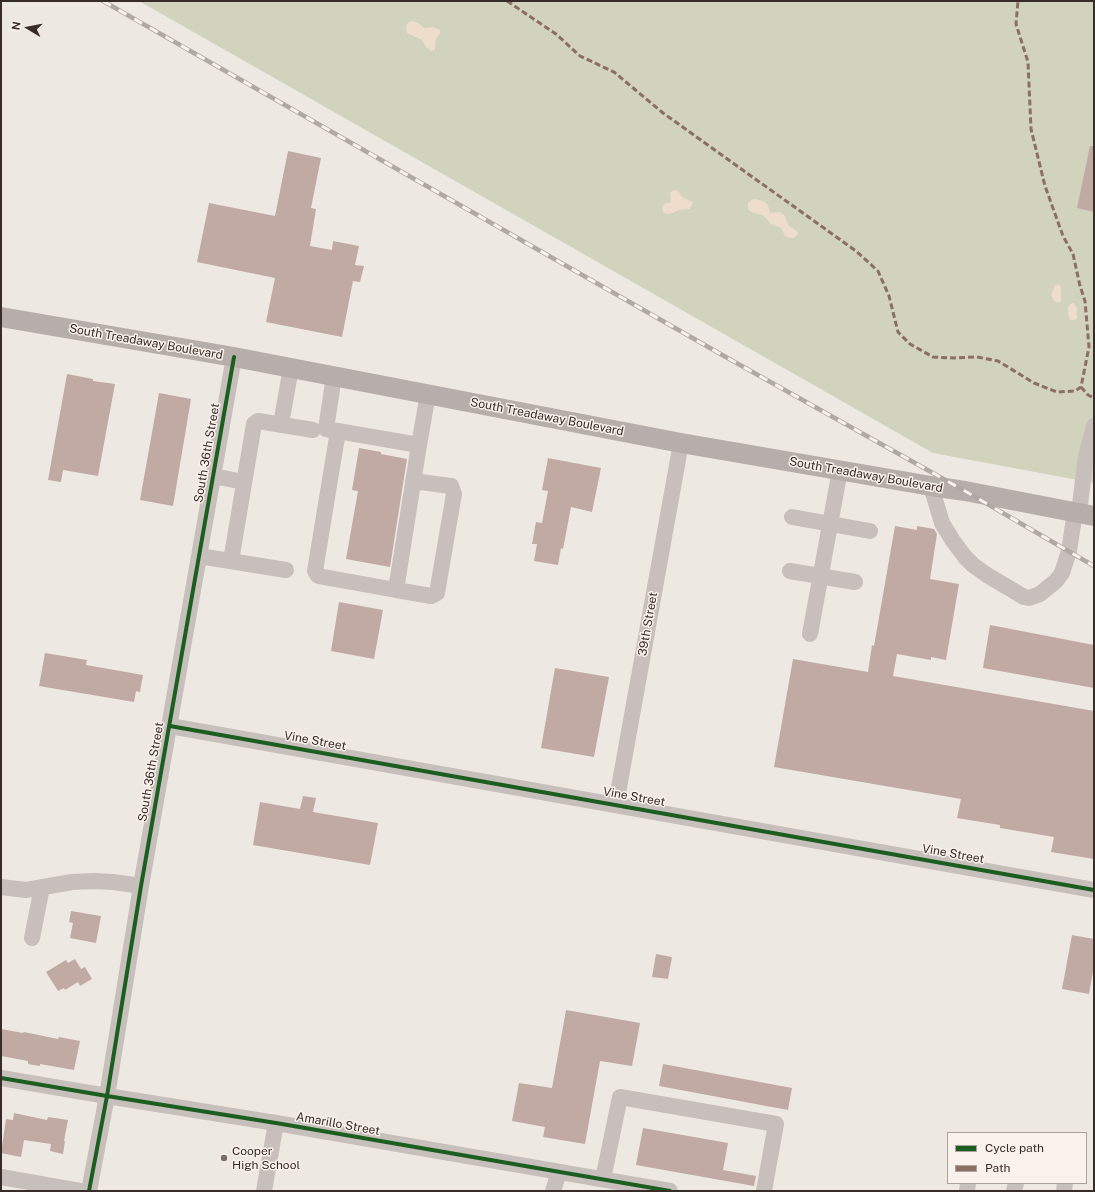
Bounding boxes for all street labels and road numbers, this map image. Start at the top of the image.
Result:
street label: South Treadaway Boulevard [68,321,224,363]
street label: South Treadaway Boulevard [469,395,625,439]
street label: South 36th Street [191,402,223,504]
street label: South Treadaway Boulevard [788,454,944,496]
street label: 39th Street [635,591,661,657]
street label: South 36th Street [135,721,167,823]
street label: Vine Street [283,728,347,754]
street label: Vine Street [602,784,666,810]
street label: Vine Street [921,841,985,867]
street label: Amarillo Street [295,1110,381,1138]

